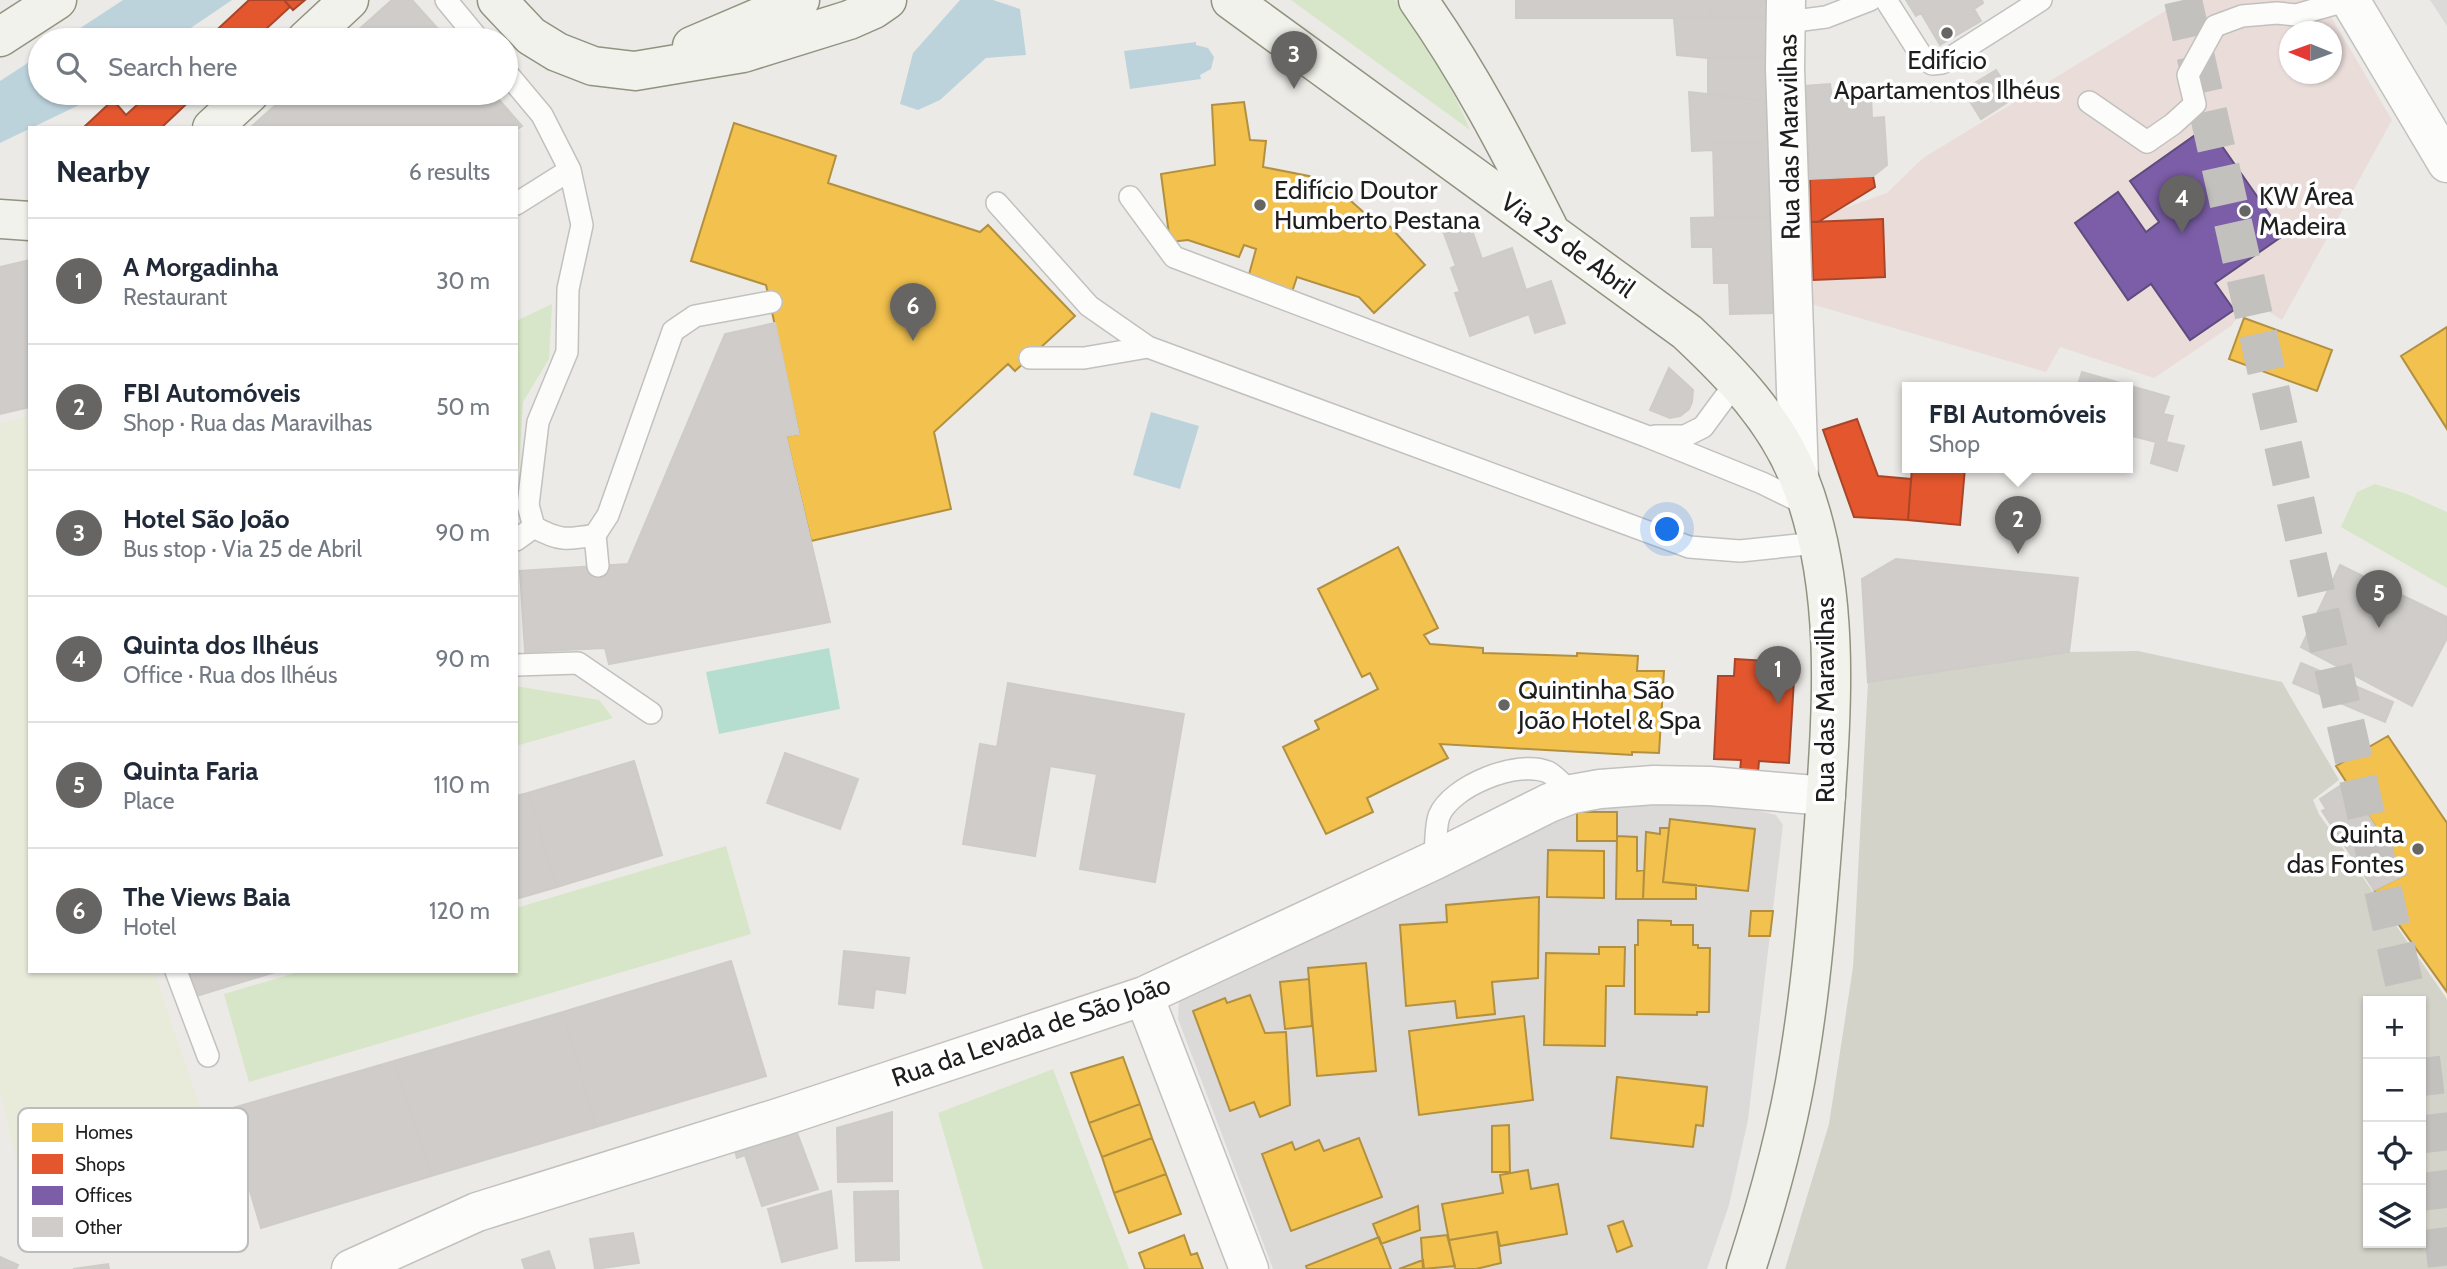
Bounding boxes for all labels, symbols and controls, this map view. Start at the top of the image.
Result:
north arrow [2279,21,2342,84]
marker: Edifício Apartamentos Ilhéus [1939,25,1955,41]
search box [28,28,518,105]
pin: 3 [1271,31,1317,89]
street label: Rua das Maravilhas [1771,33,1807,240]
place label: Edifício Apartamentos Ilhéus [1834,44,2061,106]
icon: search [52,48,90,86]
text: Search here [108,51,237,83]
text: Nearby [56,153,150,190]
text: 6 results [409,158,490,186]
place label: Edifício Doutor Humberto Pestana [1274,174,1481,236]
pin: 4 [2159,175,2205,233]
place label: KW Área Madeira [2259,180,2354,242]
street label: Via 25 de Abril [1495,186,1641,304]
marker: Edifício Doutor Humberto Pestana [1252,197,1268,213]
marker: KW Área Madeira [2237,203,2253,219]
text: A Morgadinha [123,251,278,283]
text: 1 [75,267,83,295]
text: 30 m [436,267,490,295]
text: Restaurant [123,283,227,311]
pin: 6 [890,283,936,341]
text: FBI Automóveis [123,377,301,409]
popup [1902,382,2133,473]
text: 2 [73,393,85,421]
text: 50 m [436,393,490,421]
text: FBI Automóveis [1929,398,2106,430]
text: Shop · Rua das Maravilhas [123,409,372,437]
text: Shop [1929,430,1980,458]
pin: 2 [1995,496,2041,554]
text: Hotel São João [123,503,290,535]
your location [1650,512,1684,546]
text: 3 [73,519,85,547]
text: 90 m [436,519,490,547]
text: Bus stop · Via 25 de Abril [123,535,362,563]
pin: 5 [2356,570,2402,628]
street label: Rua das Maravilhas [1809,597,1841,803]
text: Quinta dos Ilhéus [123,629,319,661]
text: 4 [72,645,86,673]
text: 90 m [436,645,490,673]
pin: 1 [1755,646,1801,704]
text: Office · Rua dos Ilhéus [123,661,337,689]
place label: Quintinha São João Hotel & Spa [1517,674,1702,736]
marker: Quintinha São João Hotel & Spa [1496,697,1512,713]
text: Quinta Faria [123,755,259,787]
text: 5 [73,771,85,799]
text: 110 m [434,771,490,799]
text: Place [123,787,175,815]
place label: Quinta das Fontes [2287,818,2405,880]
marker: Quinta das Fontes [2410,841,2426,857]
text: The Views Baia [123,881,291,913]
text: 6 [73,897,85,925]
text: 120 m [429,897,490,925]
text: Hotel [123,913,176,941]
street label: Rua da Levada de São João [887,968,1175,1094]
map controls [2363,996,2426,1248]
button: + [2363,996,2426,1059]
button: − [2363,1059,2426,1122]
legend [18,1108,248,1252]
text: Homes [75,1121,133,1144]
button: locate [2363,1122,2426,1185]
text: Shops [75,1153,125,1176]
text: Offices [75,1184,132,1207]
button: layers [2363,1185,2426,1248]
text: Other [75,1216,122,1239]

